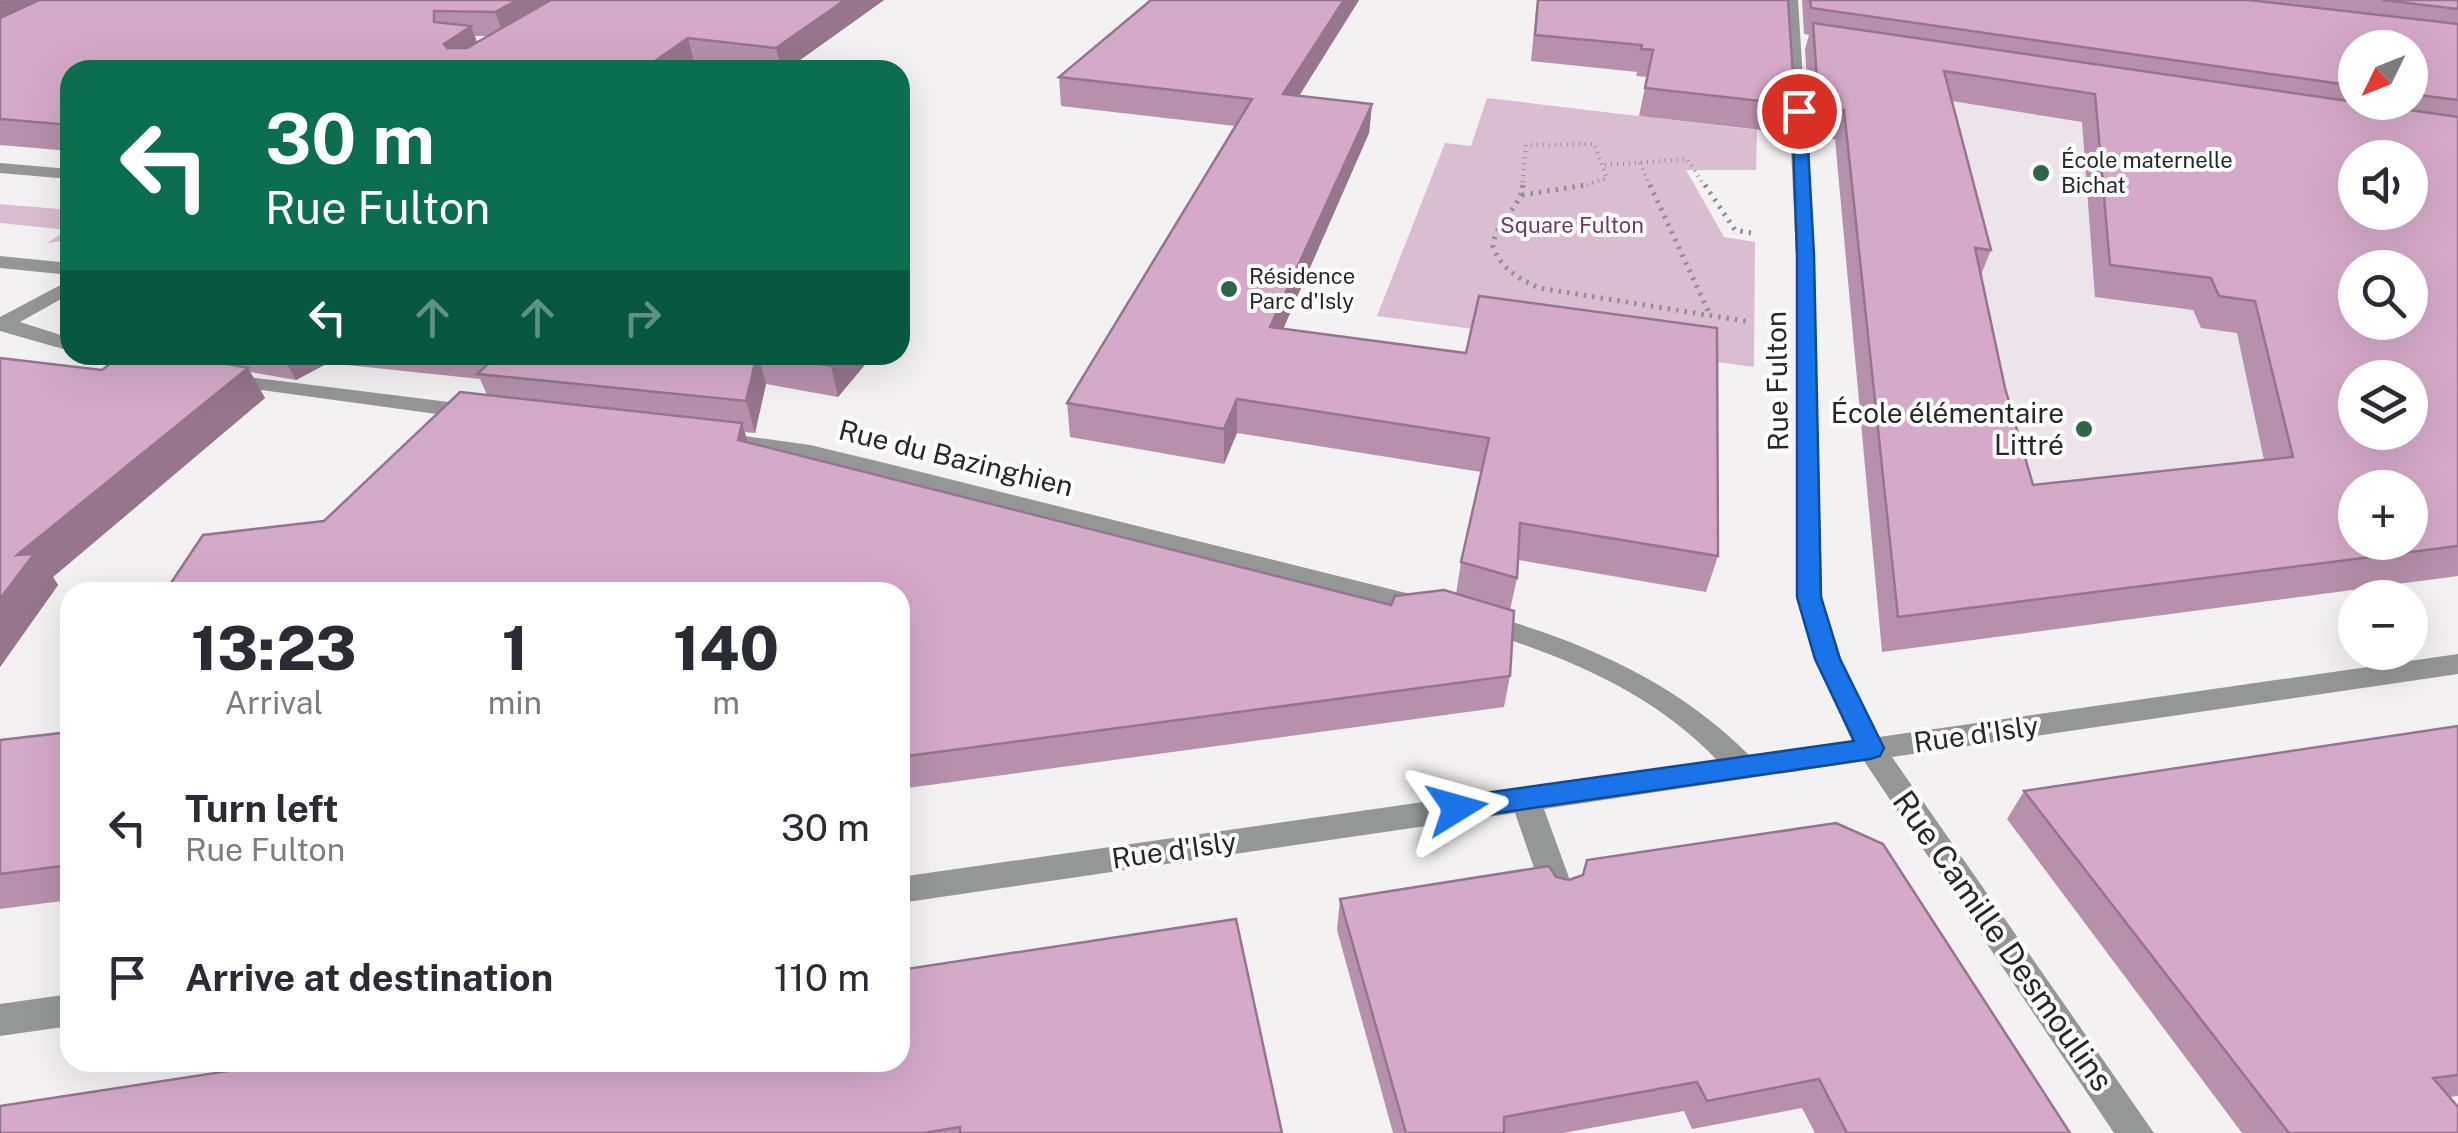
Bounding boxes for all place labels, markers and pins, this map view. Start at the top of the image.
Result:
pin [1757,69,1842,154]
place label: École maternelle Bichat [2061,147,2233,198]
marker: École maternelle Bichat [2030,162,2052,184]
place label: Résidence Parc d'Isly [1249,263,1355,314]
marker: Résidence Parc d'Isly [1218,278,1240,300]
place label: École élémentaire Littré [1831,396,2064,461]
marker: École élémentaire Littré [2073,418,2095,440]

